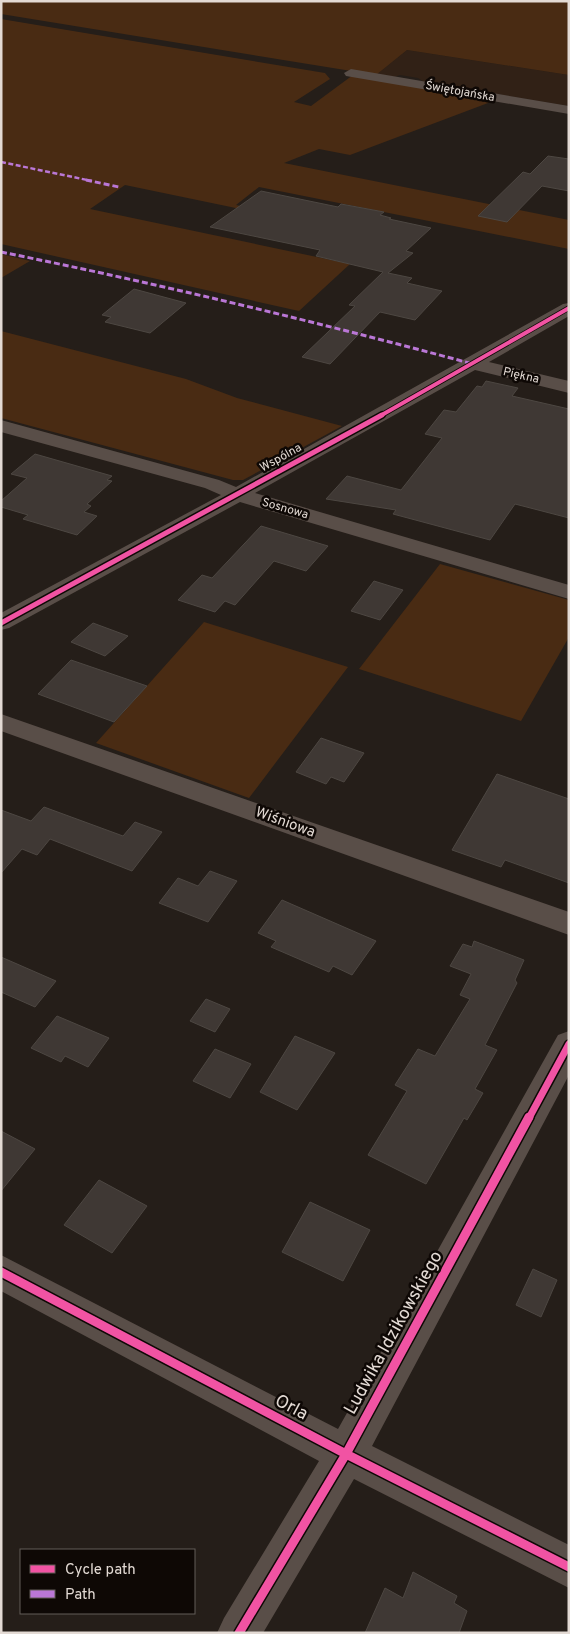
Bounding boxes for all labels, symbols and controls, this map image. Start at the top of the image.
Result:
street label: Świętojańska [424,78,496,106]
street label: Piękna [501,364,541,388]
street label: Wspólna [257,440,305,476]
street label: Sosnowa [260,495,310,523]
street label: Wiśniowa [252,803,318,843]
street label: Ludwika Idzikowskiego [339,1247,449,1419]
street label: Orla [270,1390,312,1426]
legend [20,1549,195,1614]
text: Cycle path [65,1561,136,1580]
text: Path [65,1586,96,1605]

